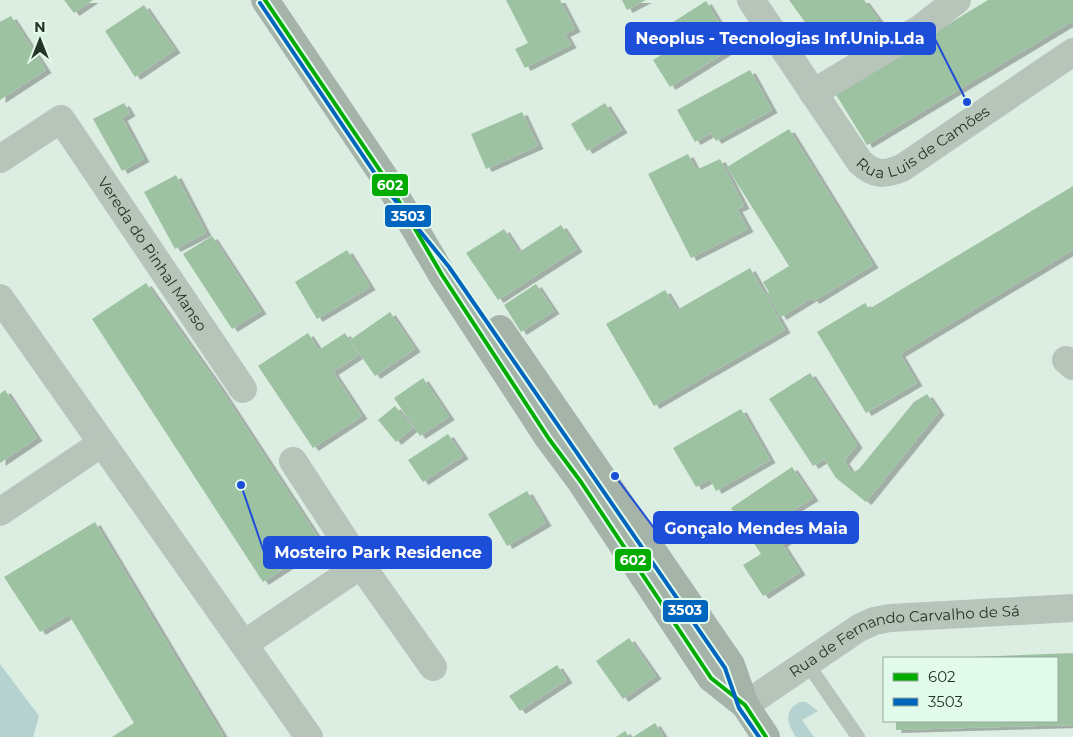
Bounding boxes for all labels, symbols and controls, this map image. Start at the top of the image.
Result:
north arrow [15,15,65,65]
text: N [34,18,46,36]
callout: Neoplus - Tecnologias Inf.Unip.Lda [626,23,935,54]
text: Neoplus - Tecnologias Inf.Unip.Lda [635,29,925,48]
street label: Rua Luis de Camões [852,101,993,182]
street label: Vereda do Pinhal Manso [94,173,211,335]
line badge: 602 [371,173,409,197]
text: 602 [377,176,403,194]
line badge: 3503 [384,204,432,228]
text: 3503 [390,207,425,225]
callout: Gonçalo Mendes Maia [654,512,858,543]
text: Gonçalo Mendes Maia [664,519,848,539]
callout: Mosteiro Park Residence [264,537,491,568]
text: Mosteiro Park Residence [274,543,482,562]
line badge: 602 [614,548,652,572]
text: 602 [620,551,646,569]
line badge: 3503 [662,599,709,623]
text: 3503 [667,601,702,619]
street label: Rua de Fernando Carvalho de Sá [785,601,1020,681]
legend [883,657,1058,722]
text: 602 [928,667,956,686]
text: 3503 [928,692,963,711]

